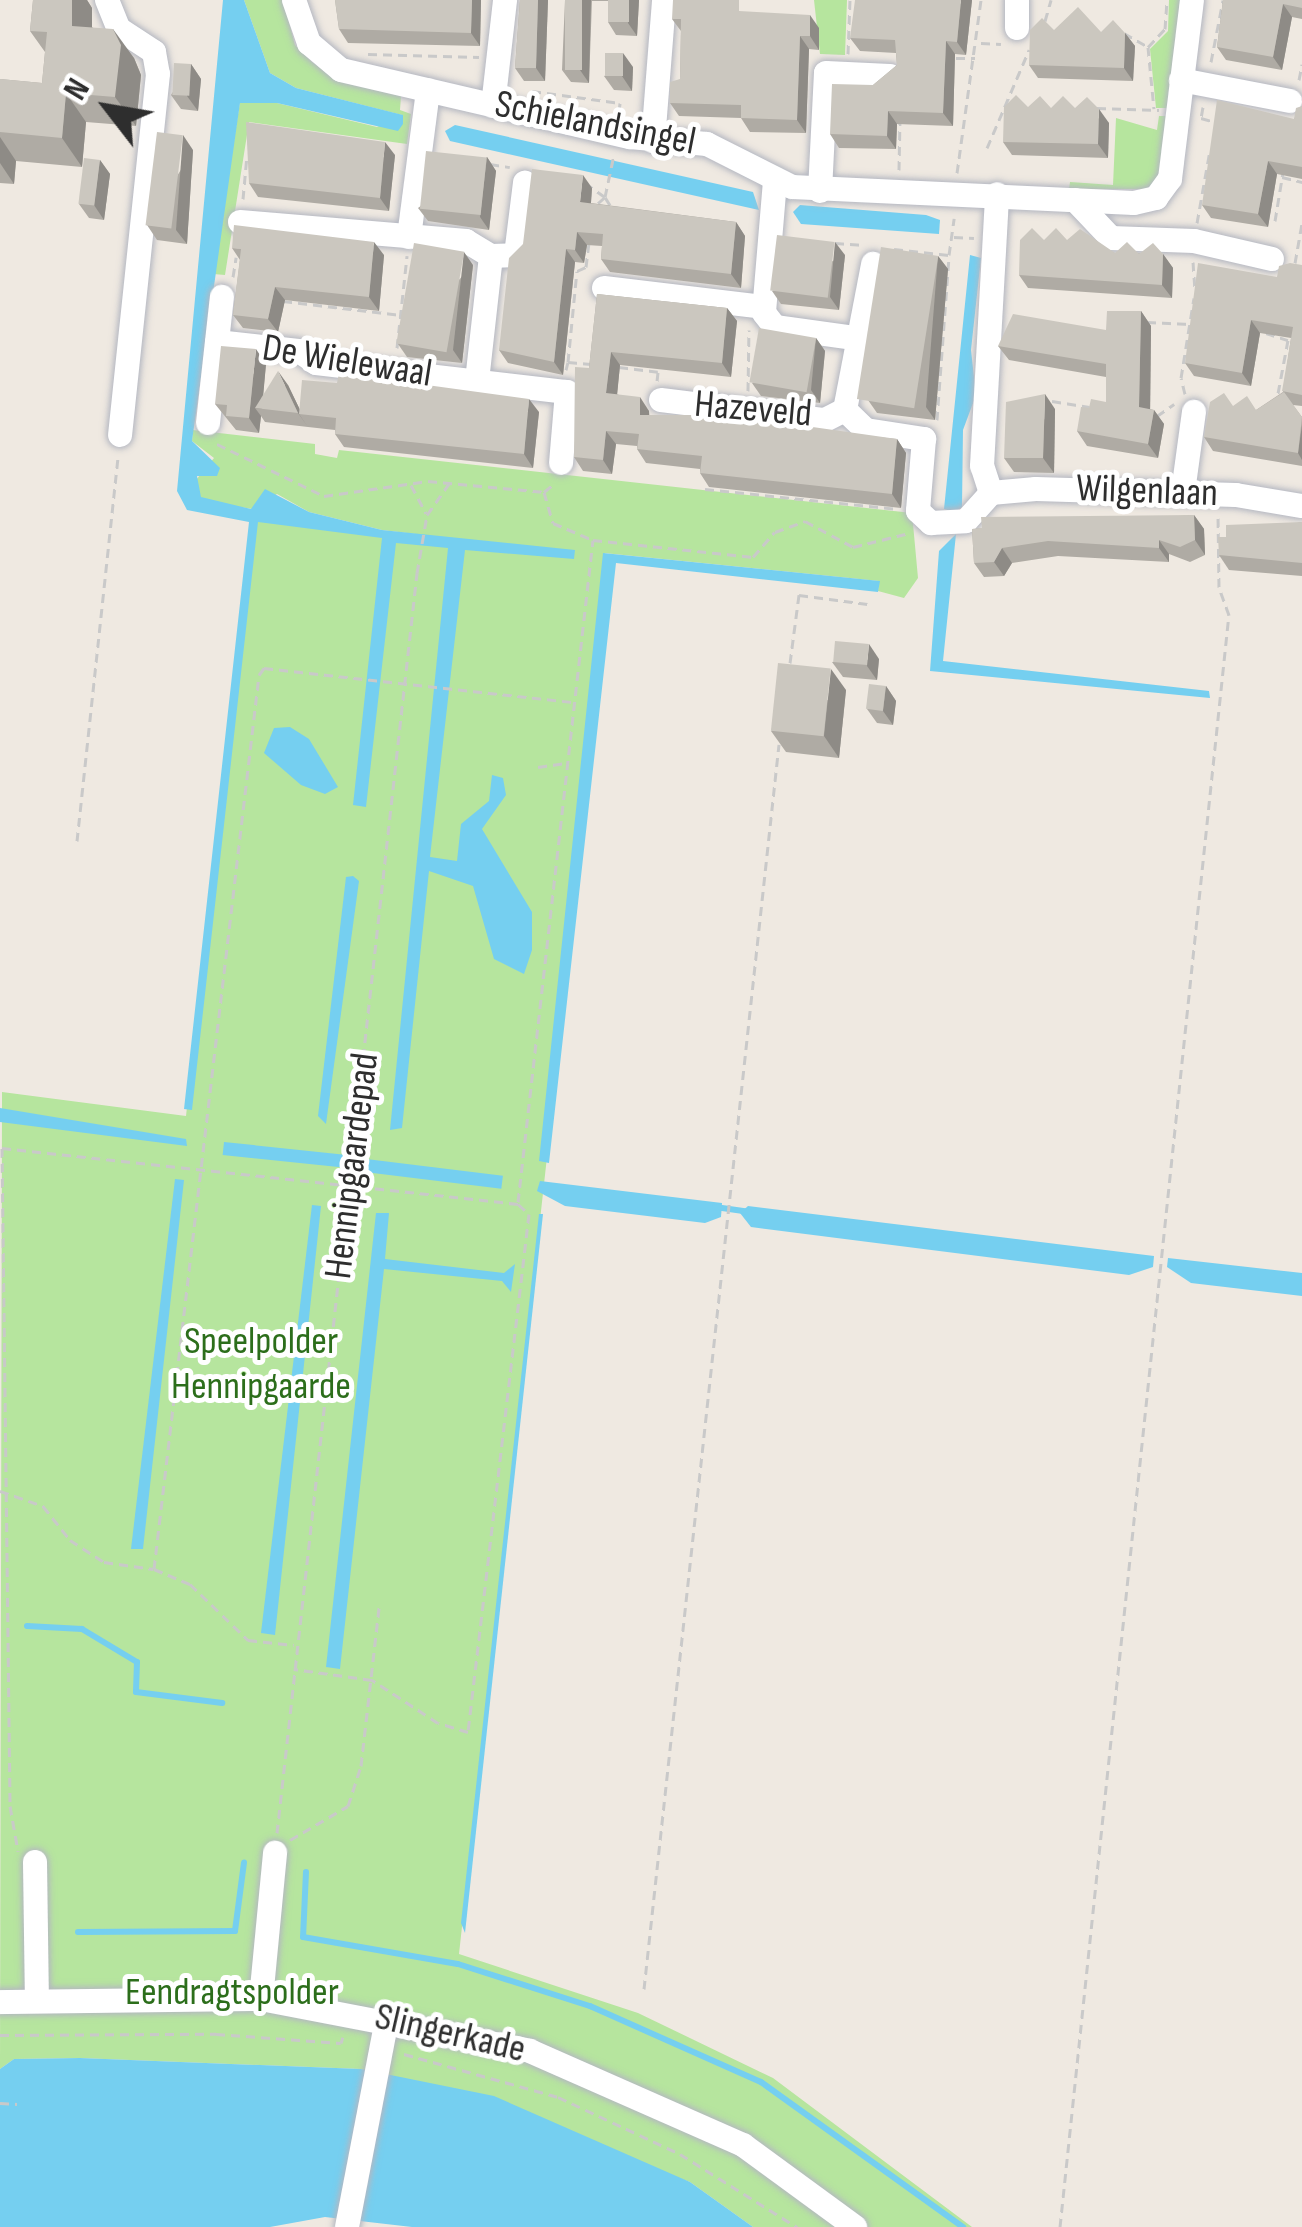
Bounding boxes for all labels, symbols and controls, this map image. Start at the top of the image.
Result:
north arrow [48,48,168,168]
text: N [55,72,99,107]
street label: Schielandsingel [491,82,699,166]
street label: De Wielewaal [259,326,435,398]
street label: Hazeveld [692,382,814,438]
street label: Wilgenlaan [1075,466,1219,518]
street label: Hennipgaardepad [316,1050,390,1282]
park label: Speelpolder Hennipgaarde [171,1320,351,1411]
park label: Eendragtspolder [125,1970,339,2016]
street label: Slingerkade [370,1994,530,2074]

